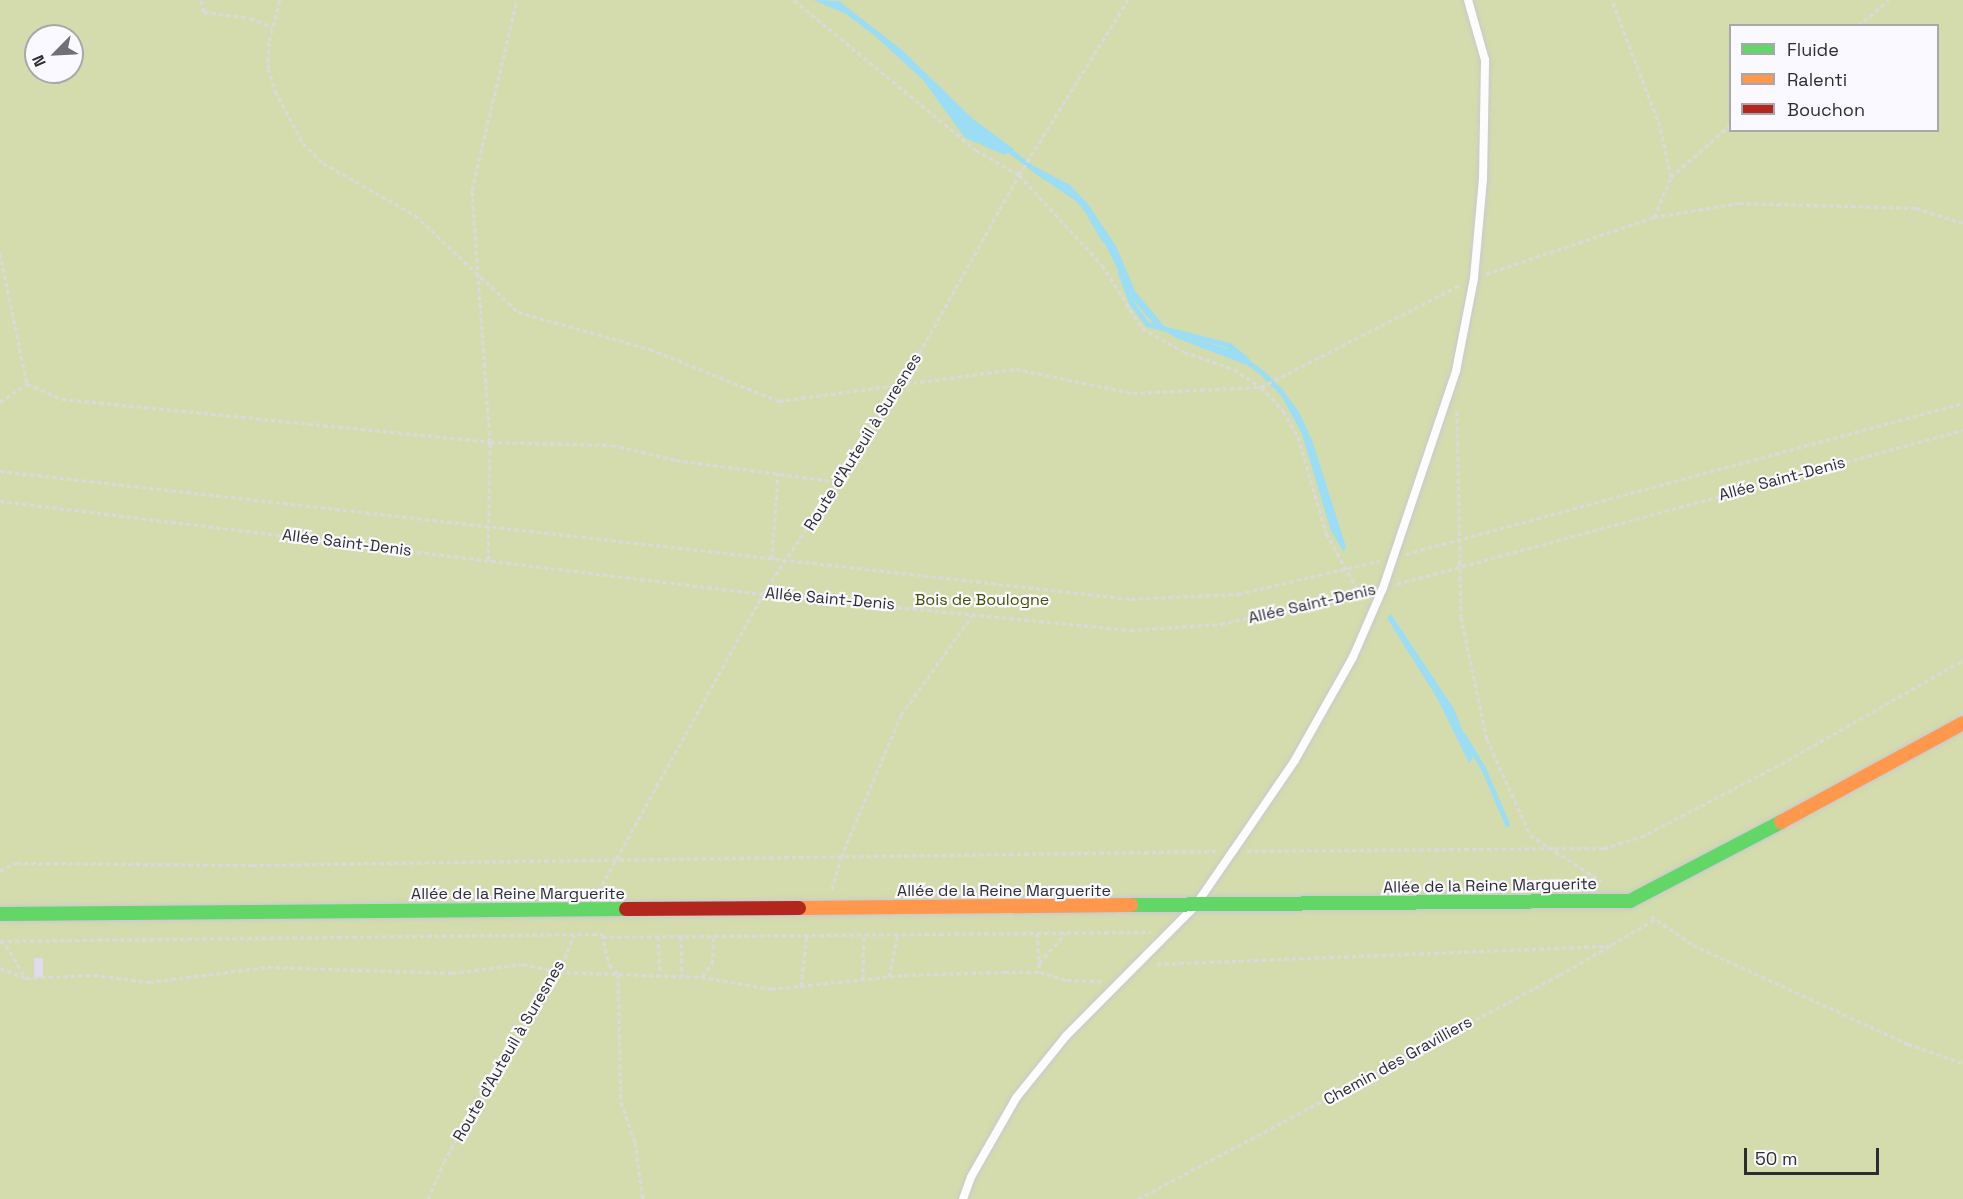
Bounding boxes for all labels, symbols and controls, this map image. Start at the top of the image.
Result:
north arrow [24,24,84,84]
legend [1729,24,1939,132]
text: Fluide [1787,38,1839,61]
text: N [27,52,51,70]
text: Ralenti [1787,68,1847,91]
text: Bouchon [1787,98,1865,121]
street label: Route d'Auteuil à Suresnes [800,350,926,534]
street label: Allée Saint-Denis [1717,453,1847,505]
street label: Allée Saint-Denis [281,526,413,560]
street label: Allée Saint-Denis [1246,580,1378,628]
street label: Allée Saint-Denis [764,584,896,614]
park label: Bois de Boulogne [915,590,1049,610]
street label: Allée de la Reine Marguerite [1383,875,1597,897]
street label: Allée de la Reine Marguerite [897,881,1111,901]
street label: Allée de la Reine Marguerite [411,884,625,904]
street label: Route d'Auteuil à Suresnes [449,957,569,1145]
street label: Chemin des Gravilliers [1320,1012,1476,1110]
scale bar [1747,1136,1882,1174]
text: 50 m [1755,1147,1797,1170]

